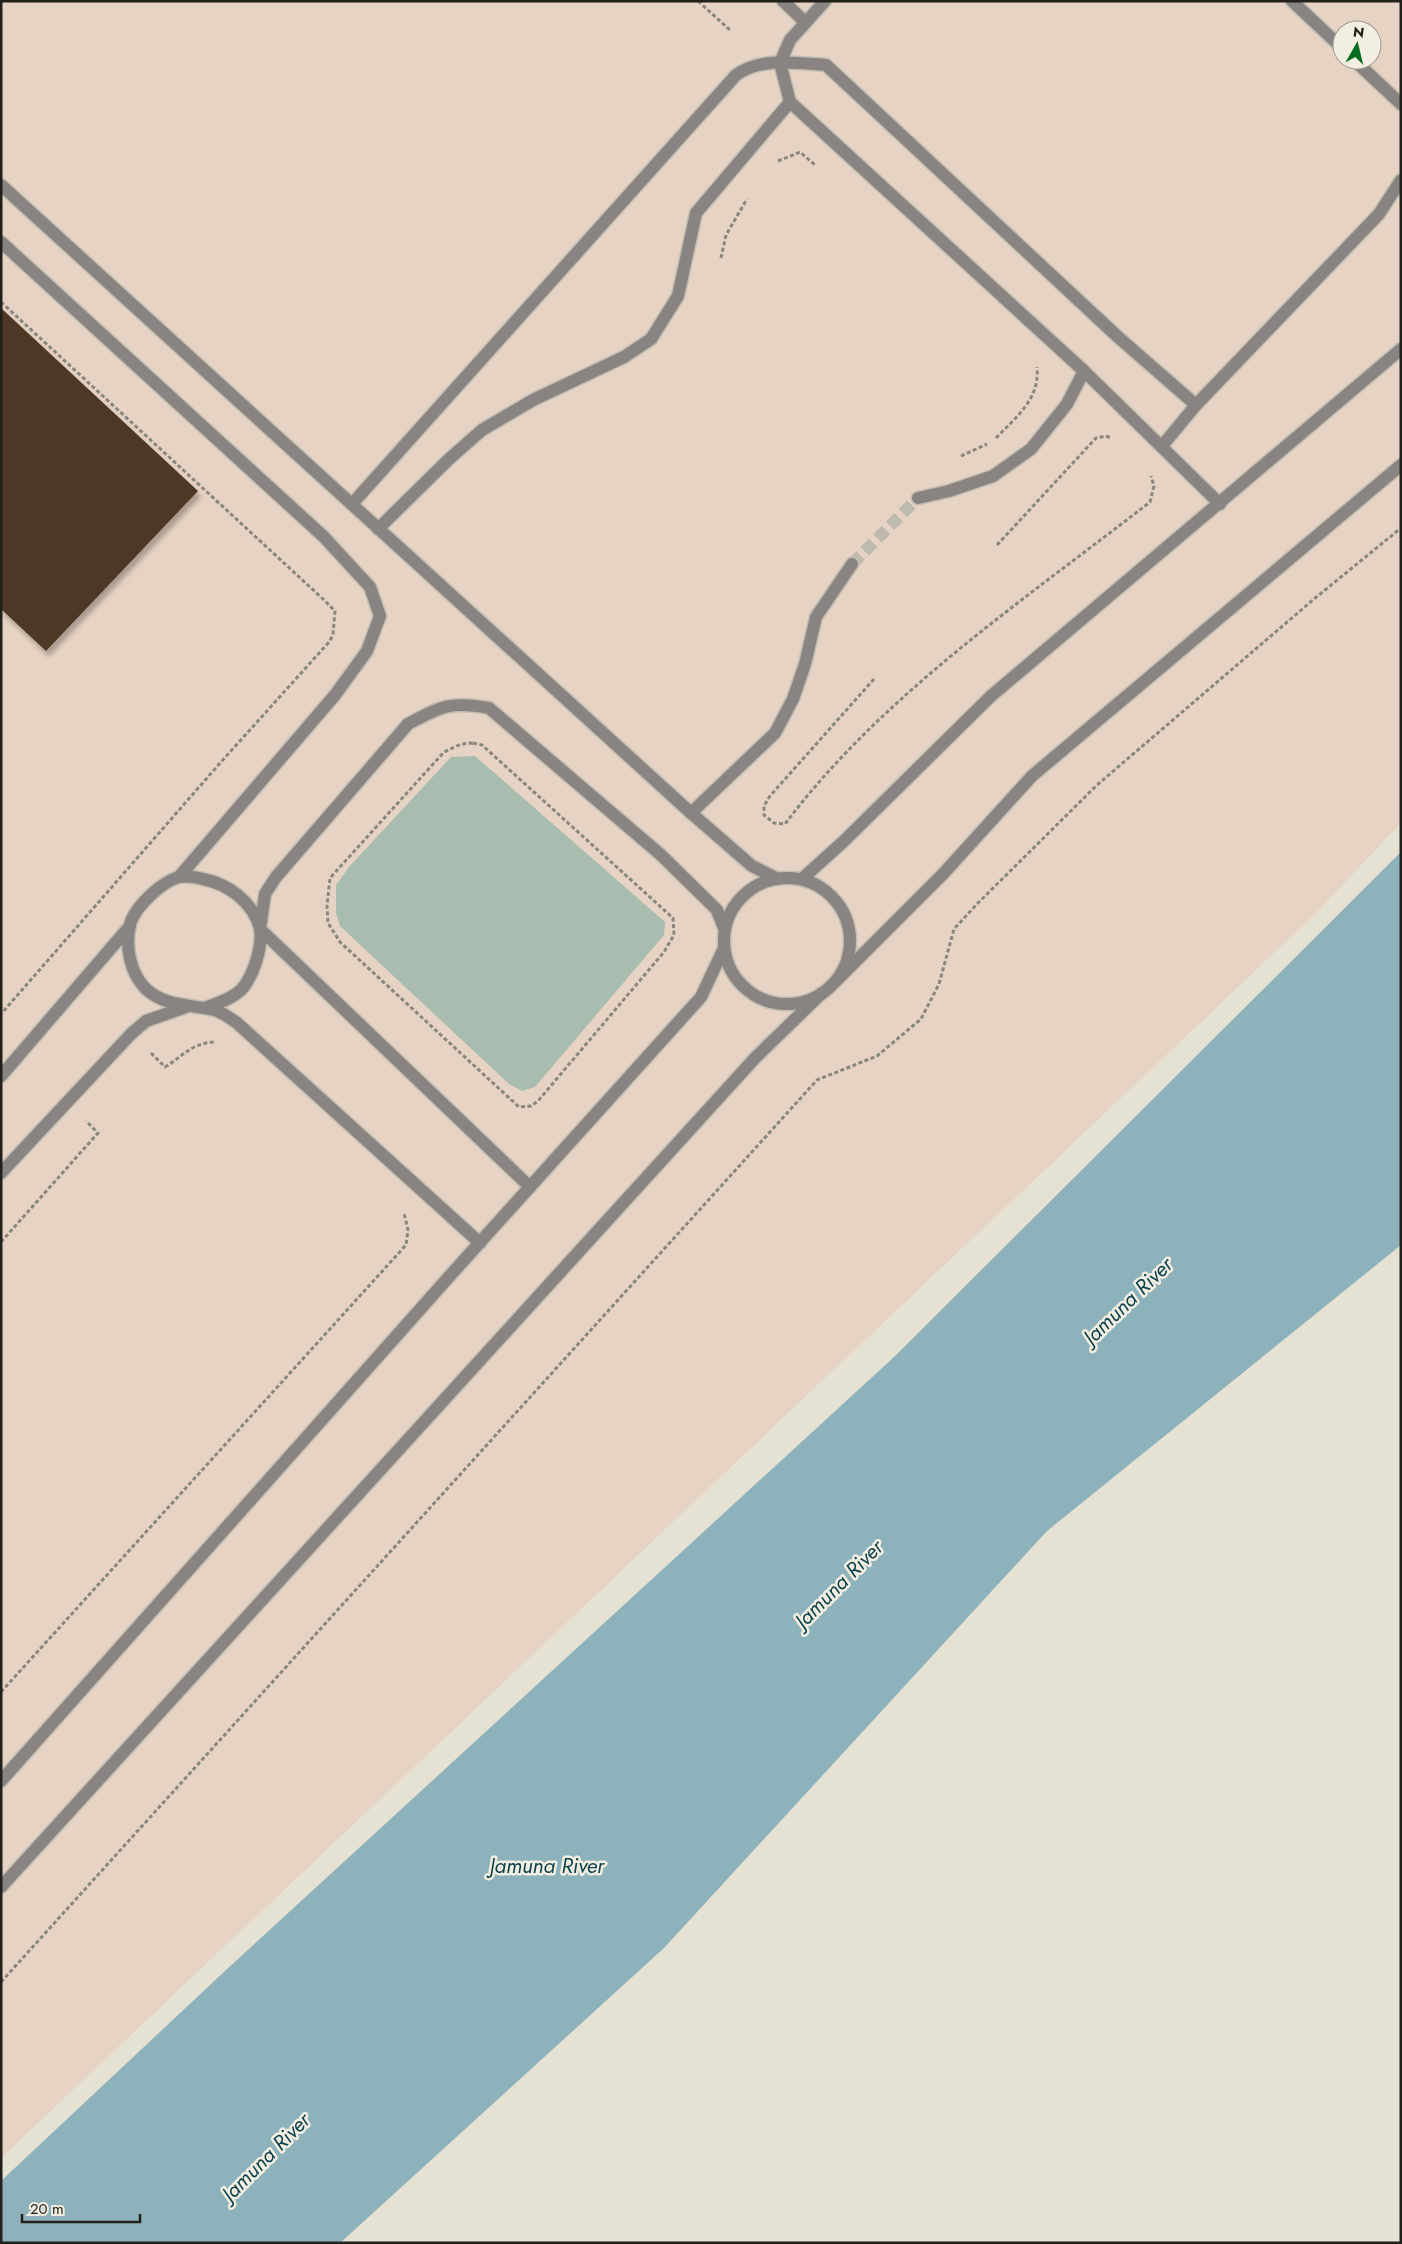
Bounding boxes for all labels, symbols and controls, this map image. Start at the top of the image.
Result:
north arrow [1332,20,1382,70]
text: N [1352,21,1366,43]
water label: Jamuna River [1073,1250,1180,1354]
water label: Jamuna River [785,1532,891,1638]
water label: Jamuna River [486,1851,605,1881]
water label: Jamuna River [212,2105,318,2211]
scale bar [22,2192,140,2224]
text: 20 m [30,2198,64,2220]

